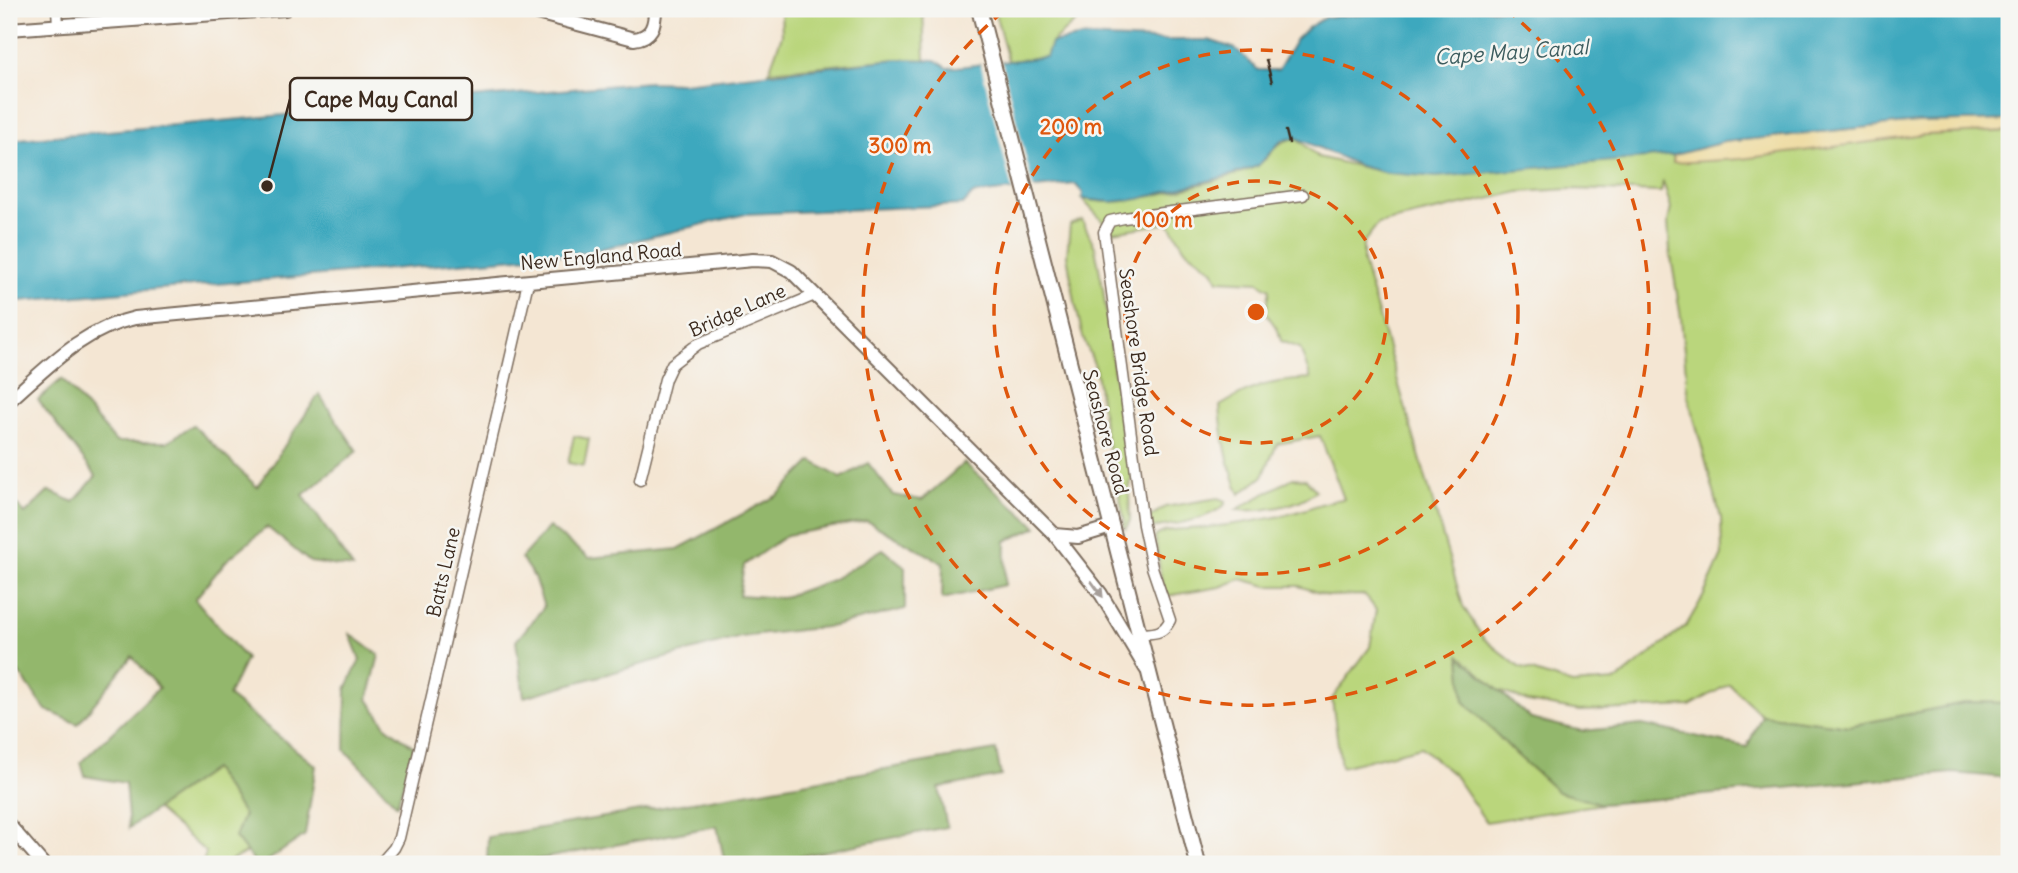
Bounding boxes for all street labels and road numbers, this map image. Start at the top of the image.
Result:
street label: New England Road [519,237,683,275]
street label: Seashore Bridge Road [1114,267,1164,457]
street label: Bridge Lane [685,278,789,342]
street label: Seashore Road [1078,367,1134,497]
street label: Batts Lane [421,525,465,619]

